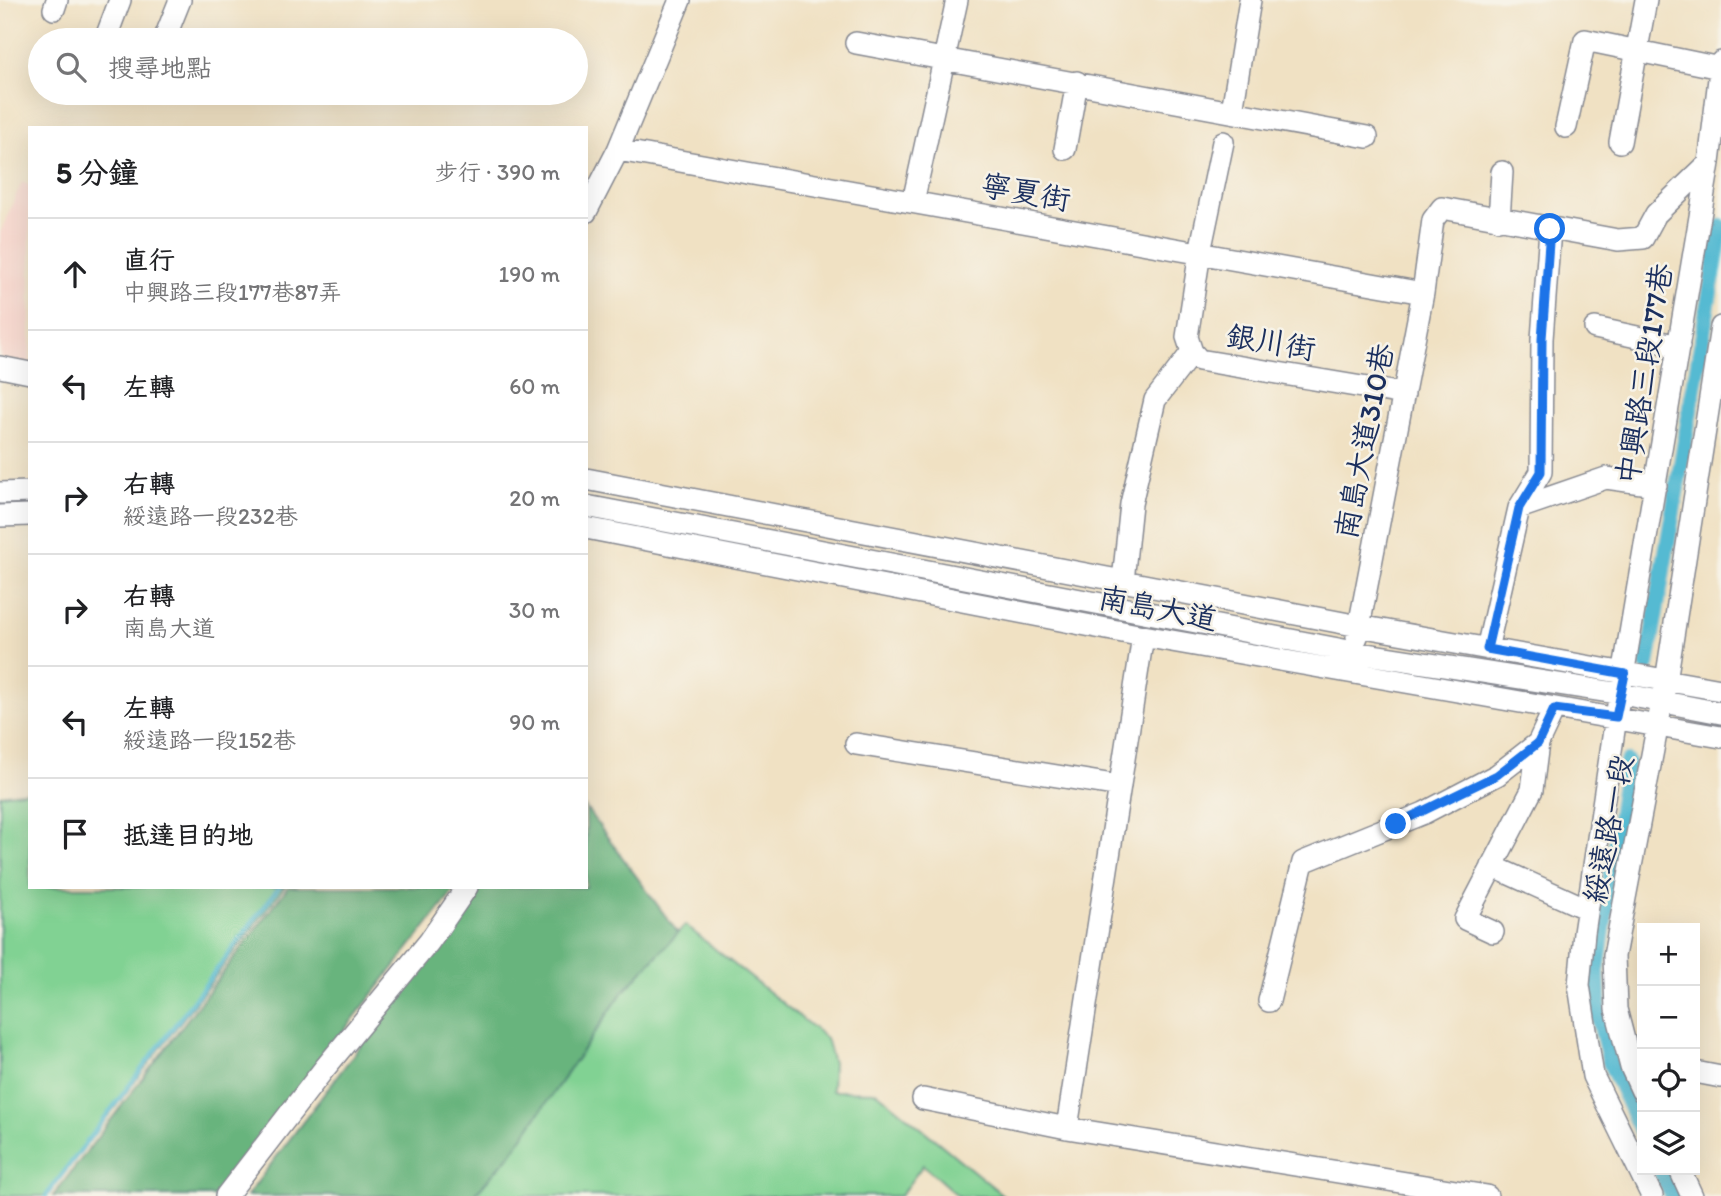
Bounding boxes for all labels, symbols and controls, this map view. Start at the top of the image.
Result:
search box [28,28,588,105]
icon: search [52,48,90,86]
text: 搜尋地點 [108,52,212,84]
text: 5 分鐘 [56,154,139,191]
text: 步行 · 390 m [435,158,560,186]
street label: 寧夏街 [978,166,1074,218]
route start [1534,213,1565,244]
text: 直行 [123,244,175,276]
icon: ahead [56,255,94,293]
text: 190 m [499,260,560,288]
street label: 中興路三段177巷 [1608,261,1680,487]
text: 中興路三段177巷87弄 [123,278,342,306]
street label: 銀川街 [1224,317,1318,367]
street label: 南島大道310巷 [1327,340,1401,542]
icon: left [56,367,94,405]
text: 左轉 [123,371,175,403]
text: 60 m [509,372,560,400]
text: 右轉 [123,468,175,500]
icon: right [56,479,94,517]
text: 20 m [509,484,560,512]
text: 綏遠路一段232巷 [123,502,298,530]
street label: 南島大道 [1096,578,1220,638]
text: 右轉 [123,580,175,612]
icon: right [56,591,94,629]
text: 30 m [509,596,560,624]
text: 南島大道 [123,614,215,642]
text: 左轉 [123,692,175,724]
icon: left [56,703,94,741]
text: 90 m [509,708,560,736]
text: 綏遠路一段152巷 [123,726,296,754]
street label: 綏遠路一段 [1576,752,1640,906]
route end [1380,808,1411,839]
icon: arrive [56,815,94,853]
text: 抵達目的地 [123,819,253,851]
map controls [1637,923,1700,1175]
button: + [1637,923,1700,986]
button: − [1637,986,1700,1049]
button: locate [1637,1049,1700,1112]
button: layers [1637,1112,1700,1175]

